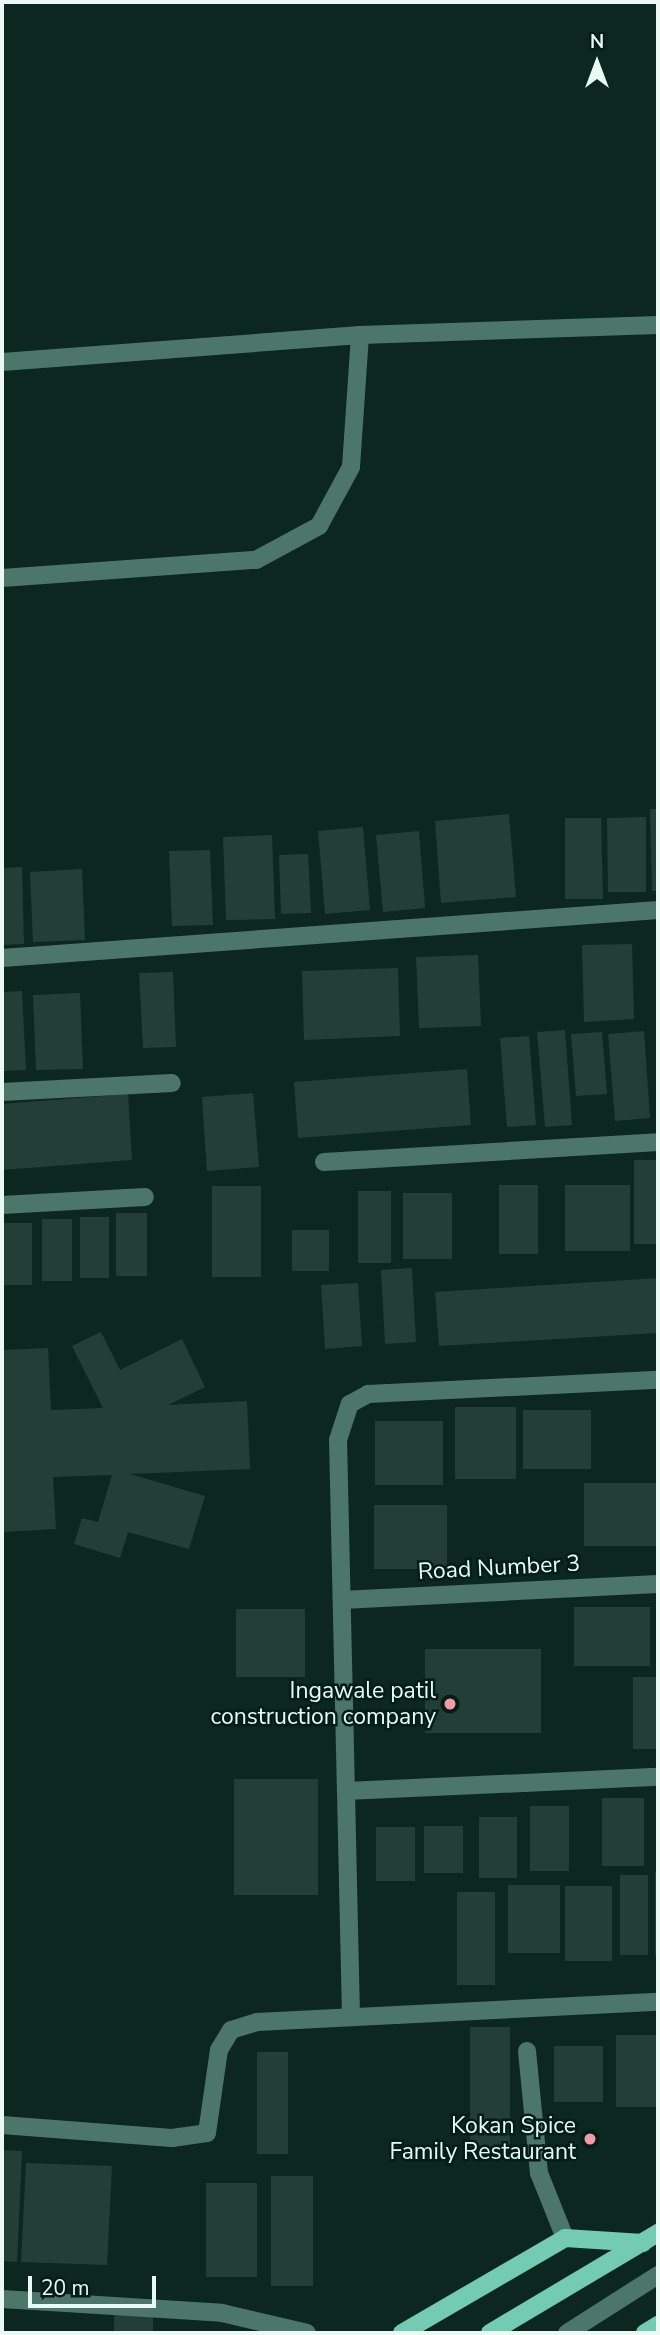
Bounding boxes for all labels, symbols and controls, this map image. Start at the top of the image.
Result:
north arrow [562,28,632,98]
text: N [590,29,604,55]
street label: Road Number 3 [417,1550,581,1586]
place label: Ingawale patil construction company [211,1677,436,1731]
marker: Ingawale patil construction company [442,1696,458,1712]
place label: Kokan Spice Family Restaurant [389,2112,576,2166]
marker: Kokan Spice Family Restaurant [582,2131,598,2147]
scale bar [32,2262,159,2306]
text: 20 m [41,2274,90,2302]

